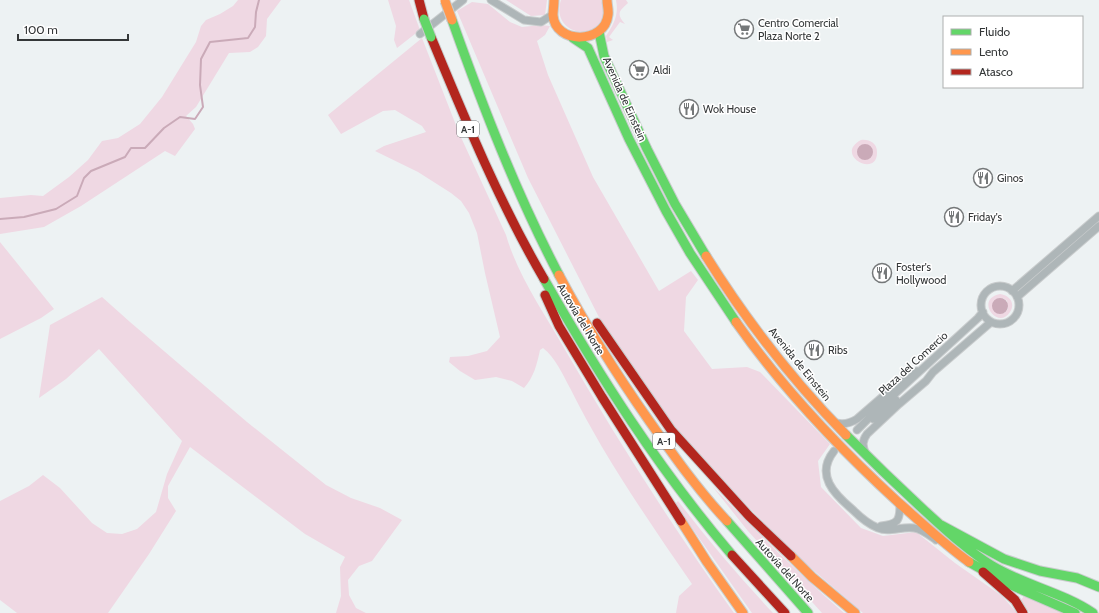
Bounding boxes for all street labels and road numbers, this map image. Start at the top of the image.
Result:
street label: Avenida de Einstein [600,55,650,143]
road number: A-1 [457,121,479,137]
street label: Autovía del Norte [554,281,608,358]
street label: Avenida de Einstein [766,324,834,404]
street label: Plaza del Comercio [875,328,951,398]
road number: A-1 [653,433,675,449]
street label: Autovía del Norte [753,535,817,605]

